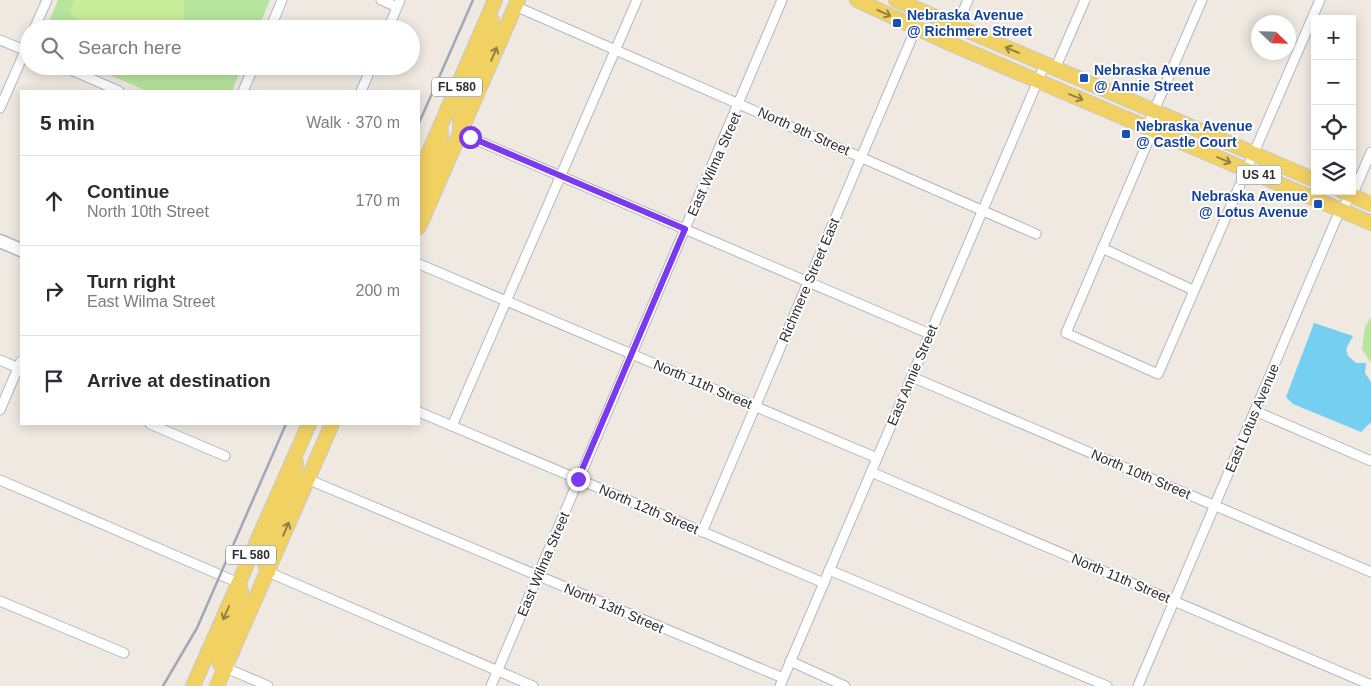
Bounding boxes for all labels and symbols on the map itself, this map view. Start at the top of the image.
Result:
place label: Nebraska Avenue @ Richmere Street [907,7,1032,39]
one-way arrow [876,8,891,18]
north arrow [1251,15,1296,60]
marker: Nebraska Avenue @ Richmere Street [891,17,903,29]
one-way arrow [1005,45,1020,55]
one-way arrow [490,47,500,62]
place label: Nebraska Avenue @ Annie Street [1094,62,1211,94]
marker: Nebraska Avenue @ Annie Street [1078,72,1090,84]
road number: FL 580 [432,77,482,96]
one-way arrow [1068,93,1083,102]
street label: North 9th Street [756,104,852,158]
street label: East Wilma Street [684,109,744,218]
place label: Nebraska Avenue @ Castle Court [1136,118,1253,150]
route start [459,126,482,149]
marker: Nebraska Avenue @ Castle Court [1120,128,1132,140]
one-way arrow [1216,156,1231,166]
road number: US 41 [1236,166,1282,184]
place label: Nebraska Avenue @ Lotus Avenue [1192,188,1308,220]
marker: Nebraska Avenue @ Lotus Avenue [1312,198,1324,210]
street label: Richmere Street East [776,216,842,344]
street label: East Annie Street [883,322,941,428]
street label: North 11th Street [651,356,755,412]
street label: East Lotus Avenue [1222,361,1282,475]
street label: North 10th Street [1089,446,1193,502]
route end [567,468,590,491]
street label: North 12th Street [597,481,701,537]
street label: East Wilma Street [514,509,572,619]
one-way arrow [281,522,291,537]
road number: FL 580 [226,546,276,564]
street label: North 11th Street [1069,550,1173,606]
street label: North 13th Street [562,580,666,636]
one-way arrow [221,605,230,620]

